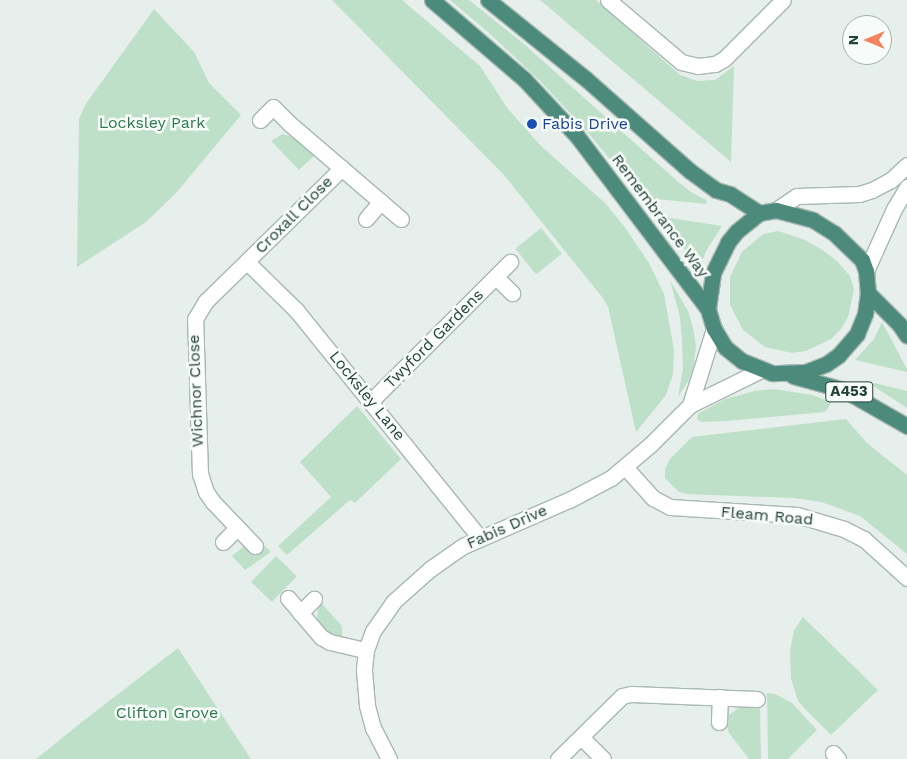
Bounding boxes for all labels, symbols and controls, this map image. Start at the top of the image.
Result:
north arrow [842,15,892,65]
text: N [845,35,861,45]
park label: Locksley Park [98,113,206,133]
place label: Fabis Drive [542,114,628,134]
marker: Fabis Drive [526,118,538,130]
street label: Remembrance Way [607,150,713,282]
street label: Croxall Close [251,172,337,258]
street label: Twyford Gardens [380,285,488,393]
street label: Wichnor Close [184,334,208,448]
street label: Locksley Lane [325,347,409,445]
road number: A453 [825,380,873,404]
street label: Fabis Drive [464,501,550,553]
street label: Fleam Road [720,502,814,530]
park label: Clifton Grove [116,703,218,723]

